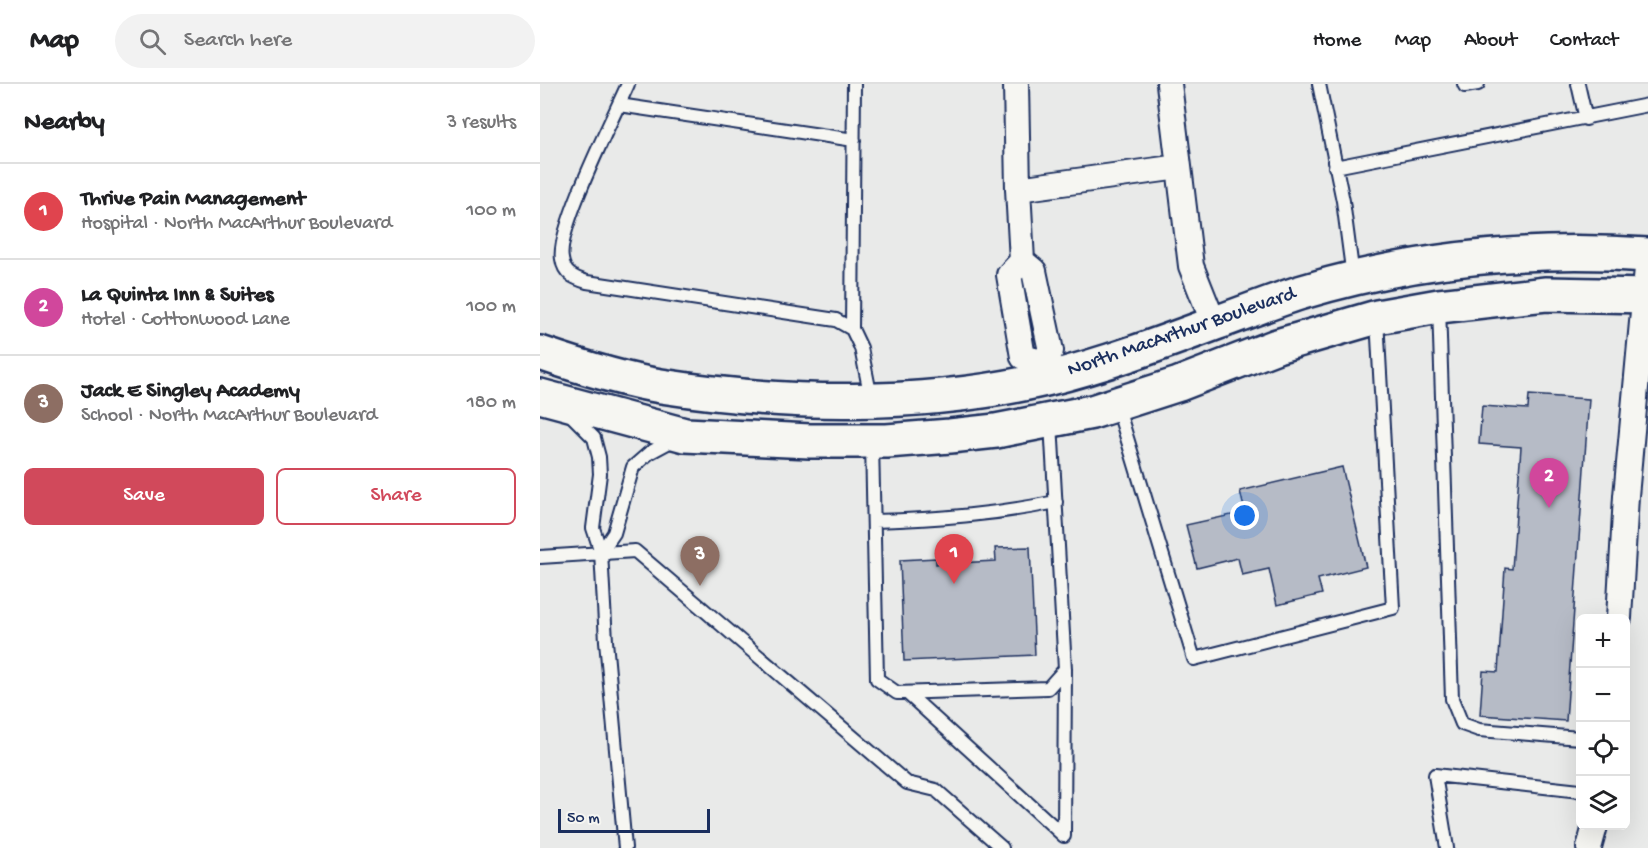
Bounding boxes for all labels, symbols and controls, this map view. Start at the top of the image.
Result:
search box [115,14,535,68]
text: Map [30,25,79,58]
icon: search [136,25,169,58]
text: Search here [184,28,292,54]
text: Home [1313,29,1361,54]
text: Map [1394,29,1431,54]
text: About [1464,29,1517,54]
text: Contact [1550,29,1618,54]
text: Nearby [24,108,105,139]
text: 3 results [447,112,516,135]
text: Thrive Pain Management [81,187,305,213]
text: 1 [39,200,48,223]
text: 100 m [466,200,516,223]
text: Hospital · North MacArthur Boulevard [81,213,392,236]
street label: North MacArthur Boulevard [1065,282,1301,384]
text: La Quinta Inn & Suites [81,283,274,309]
text: 2 [39,296,48,319]
text: 100 m [466,296,516,319]
text: Hotel · Cottonwood Lane [81,309,290,332]
text: Jack E Singley Academy [81,379,300,405]
text: 3 [38,392,49,415]
text: 180 m [467,392,516,415]
text: School · North MacArthur Boulevard [81,405,377,428]
pin: 2 [1530,458,1568,508]
button: Save [24,468,264,525]
button: Share [276,468,516,525]
your location [1230,501,1259,530]
pin: 1 [934,534,974,584]
pin: 3 [680,536,720,586]
map controls [1576,614,1630,830]
button: + [1576,614,1630,668]
button: − [1576,668,1630,722]
button: locate [1576,722,1630,776]
button: layers [1576,776,1630,830]
scale bar [558,806,710,834]
text: 50 m [567,810,600,829]

